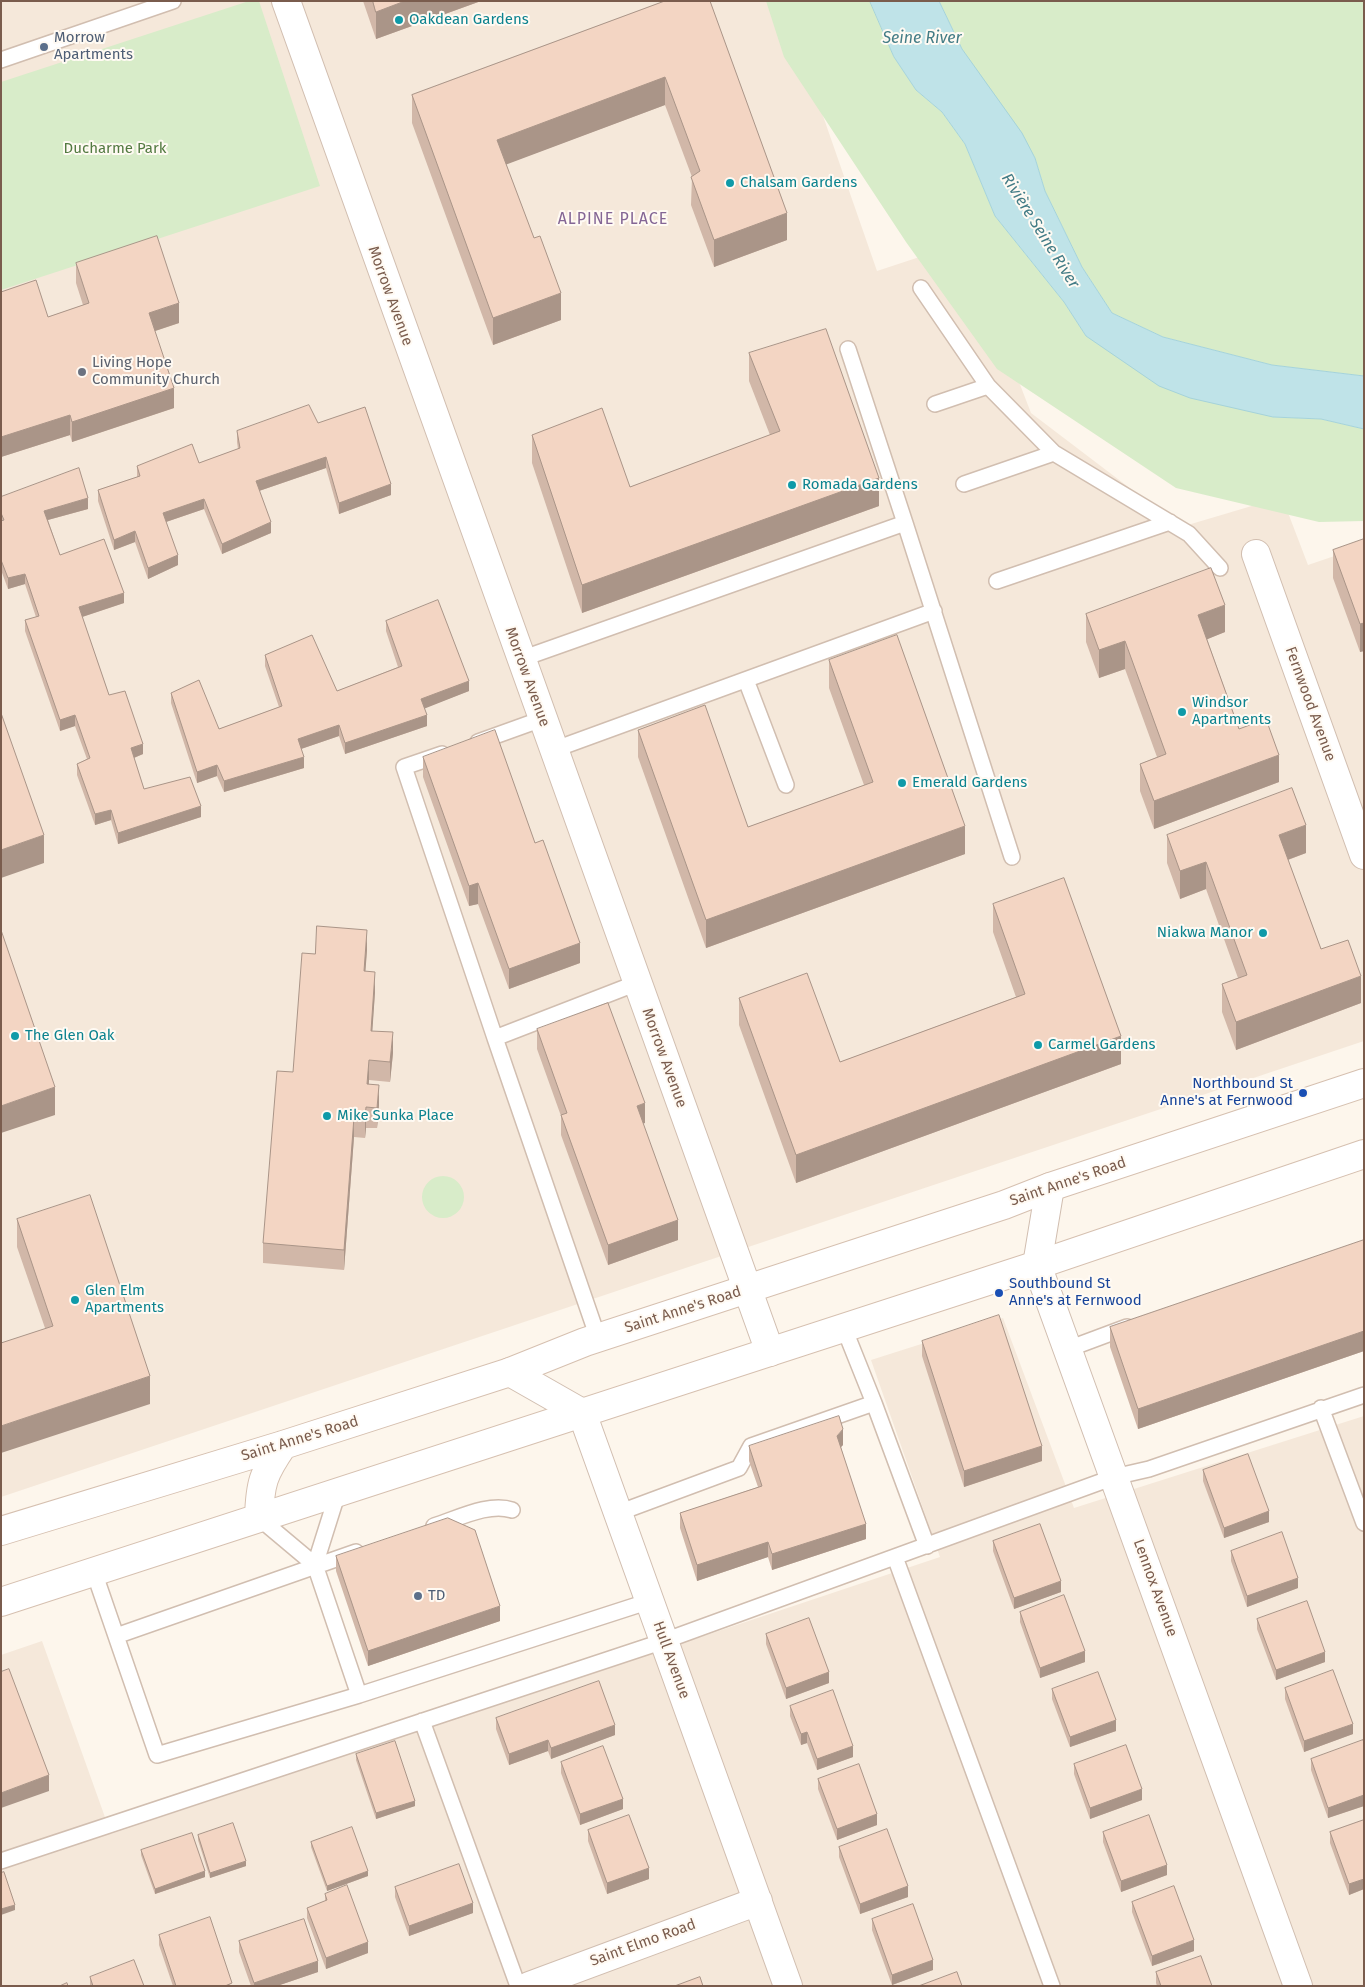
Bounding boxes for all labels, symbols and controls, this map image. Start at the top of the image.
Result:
place label: Oakdean Gardens [409,11,529,29]
marker: Oakdean Gardens [393,14,405,26]
place label: Morrow Apartments [54,29,133,64]
water label: Seine River [882,29,962,49]
marker: Morrow Apartments [38,41,50,53]
park label: Ducharme Park [64,140,166,158]
water label: Rivière Seine River [997,170,1083,292]
place label: Chalsam Gardens [740,174,857,192]
marker: Chalsam Gardens [724,177,736,189]
district label: ALPINE PLACE [556,210,670,230]
street label: Morrow Avenue [364,244,416,348]
place label: Living Hope Community Church [92,354,220,389]
marker: Living Hope Community Church [76,366,88,378]
place label: Romada Gardens [802,476,918,494]
marker: Romada Gardens [786,479,798,491]
street label: Morrow Avenue [501,625,553,729]
street label: Fernwood Avenue [1281,644,1339,764]
place label: Windsor Apartments [1192,694,1271,729]
marker: Windsor Apartments [1176,706,1188,718]
place label: Emerald Gardens [912,774,1027,792]
marker: Emerald Gardens [896,777,908,789]
place label: Niakwa Manor [1157,924,1253,942]
marker: Niakwa Manor [1257,927,1269,939]
street label: Morrow Avenue [638,1006,690,1110]
place label: The Glen Oak [25,1027,114,1045]
marker: The Glen Oak [9,1030,21,1042]
place label: Carmel Gardens [1048,1036,1156,1054]
marker: Carmel Gardens [1032,1039,1044,1051]
place label: Northbound St Anne's at Fernwood [1160,1075,1293,1110]
marker: Northbound St Anne's at Fernwood [1297,1087,1309,1099]
place label: Mike Sunka Place [337,1107,454,1125]
marker: Mike Sunka Place [321,1110,333,1122]
street label: Saint Anne's Road [1008,1154,1128,1210]
place label: Southbound St Anne's at Fernwood [1009,1275,1142,1310]
place label: Glen Elm Apartments [85,1282,164,1317]
street label: Saint Anne's Road [622,1283,744,1337]
marker: Southbound St Anne's at Fernwood [993,1287,1005,1299]
marker: Glen Elm Apartments [69,1294,81,1306]
street label: Saint Anne's Road [239,1413,361,1465]
street label: Lennox Avenue [1129,1537,1181,1639]
place label: TD [428,1587,445,1605]
marker: TD [412,1590,424,1602]
street label: Hull Avenue [649,1619,693,1701]
street label: Saint Elmo Road [588,1916,698,1970]

